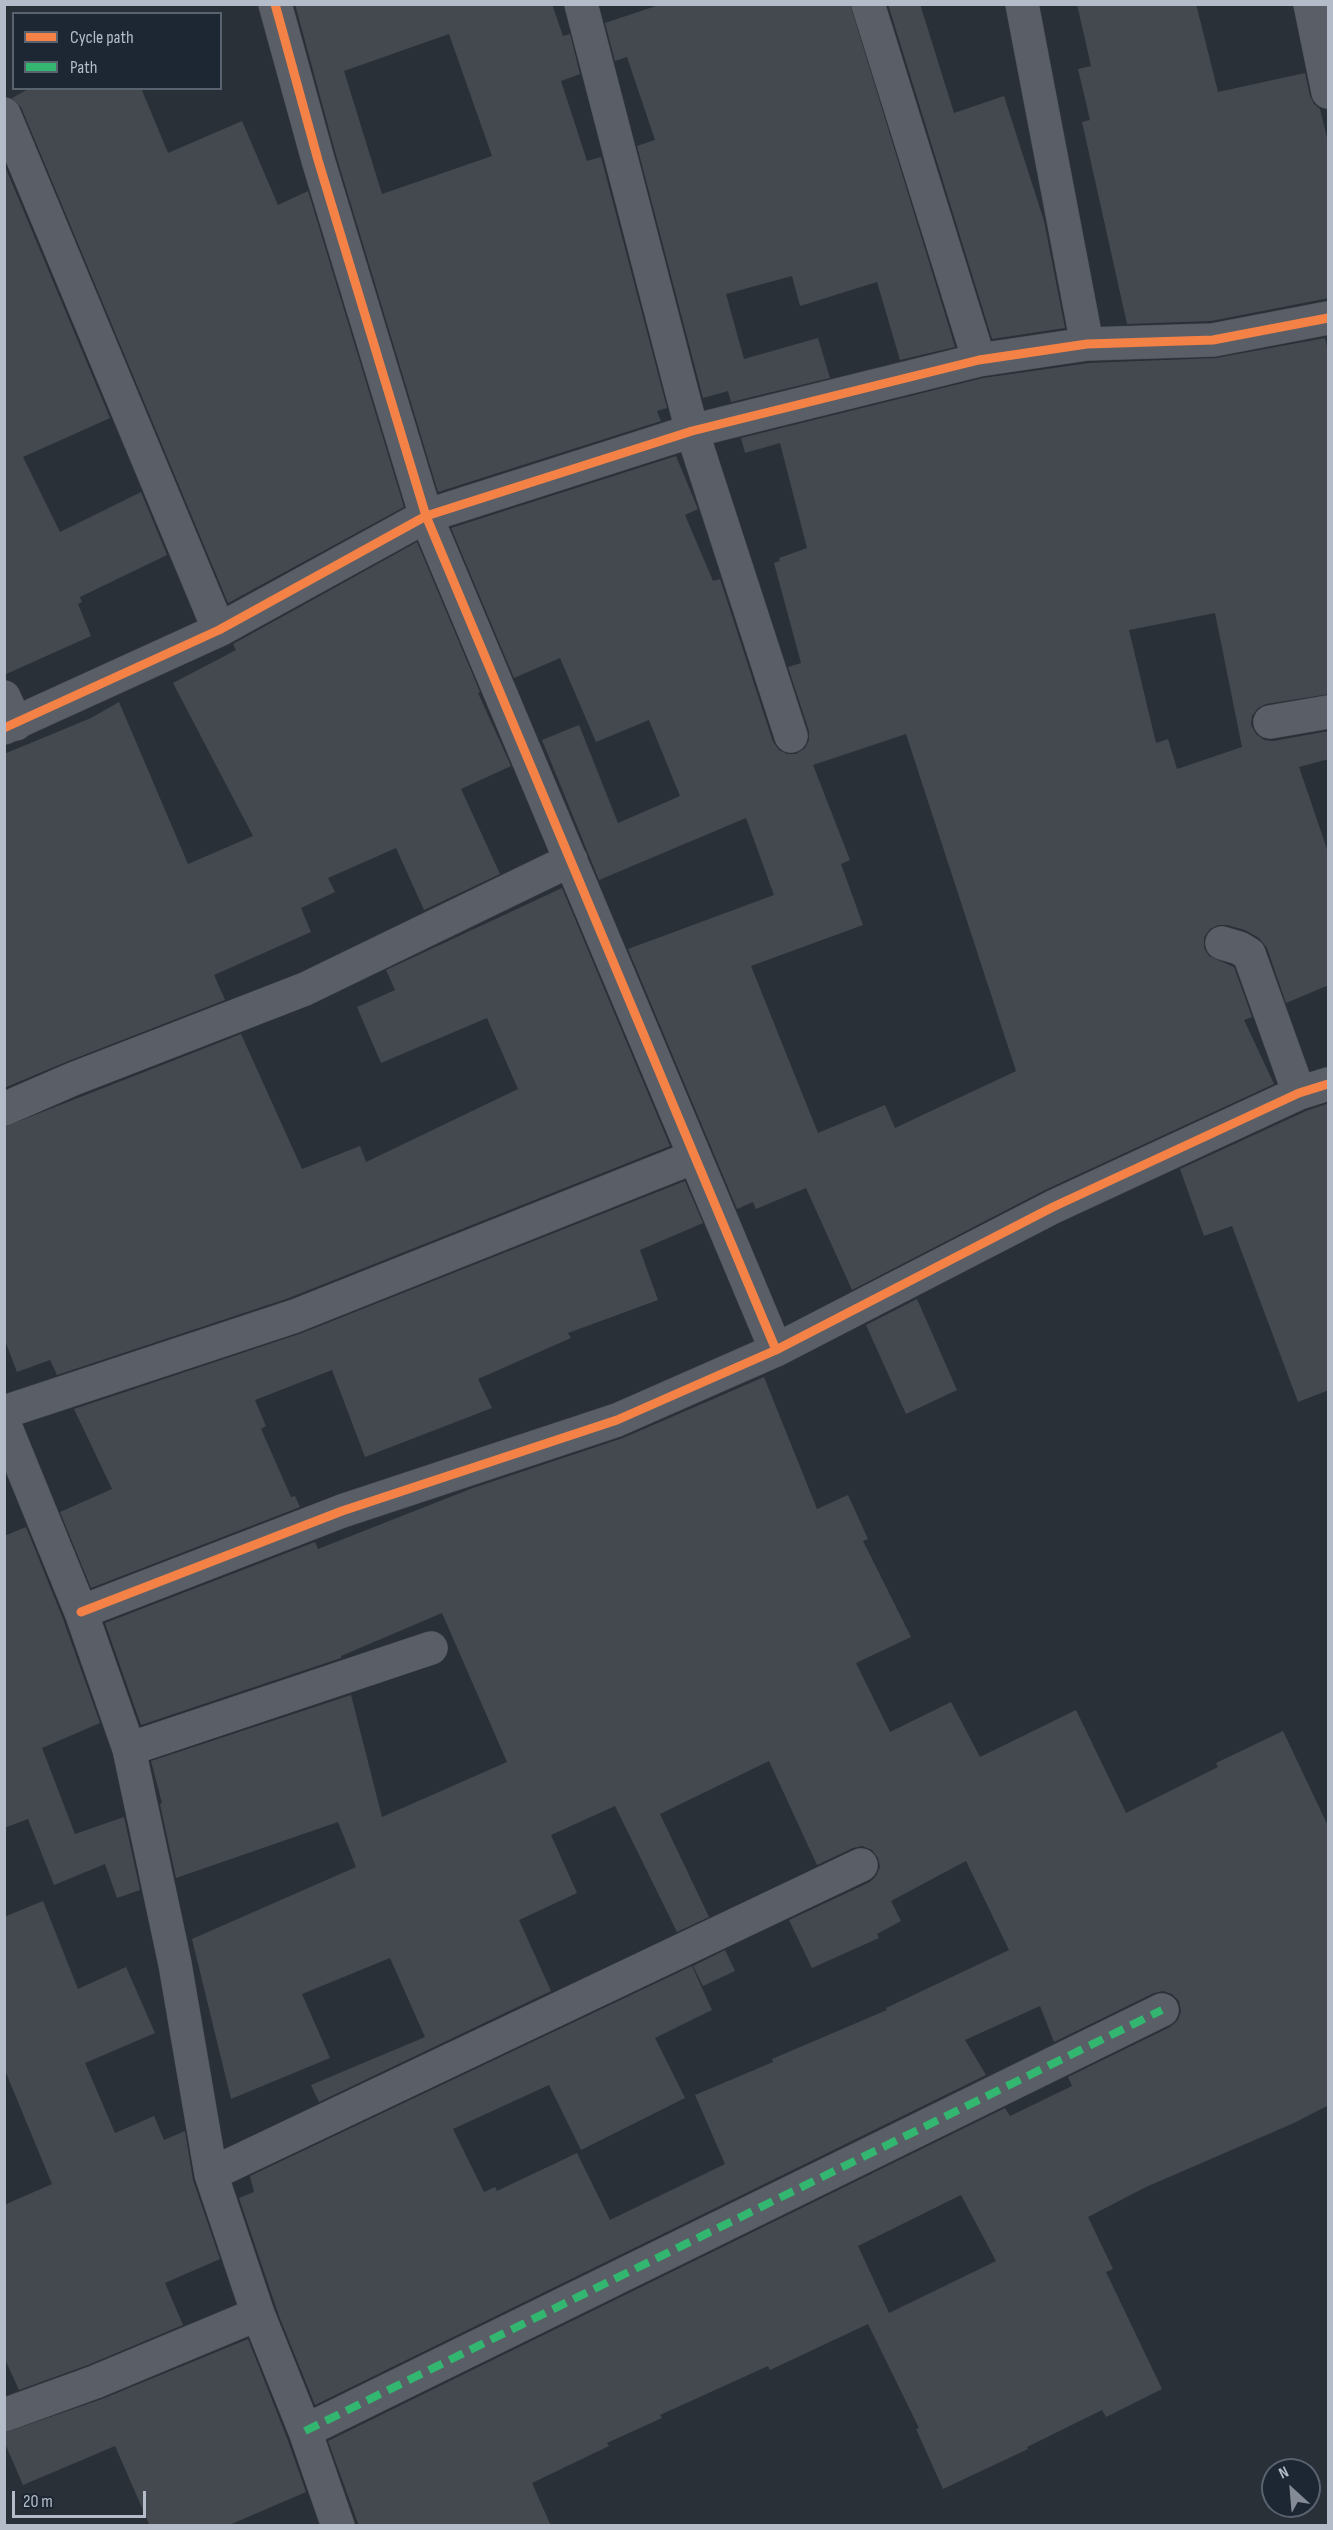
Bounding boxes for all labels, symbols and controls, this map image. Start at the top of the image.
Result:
legend [12,12,222,90]
text: Cycle path [70,27,134,48]
text: Path [70,57,98,78]
north arrow [1261,2458,1321,2518]
text: N [1276,2463,1292,2484]
scale bar [15,2479,148,2517]
text: 20 m [23,2491,53,2512]

